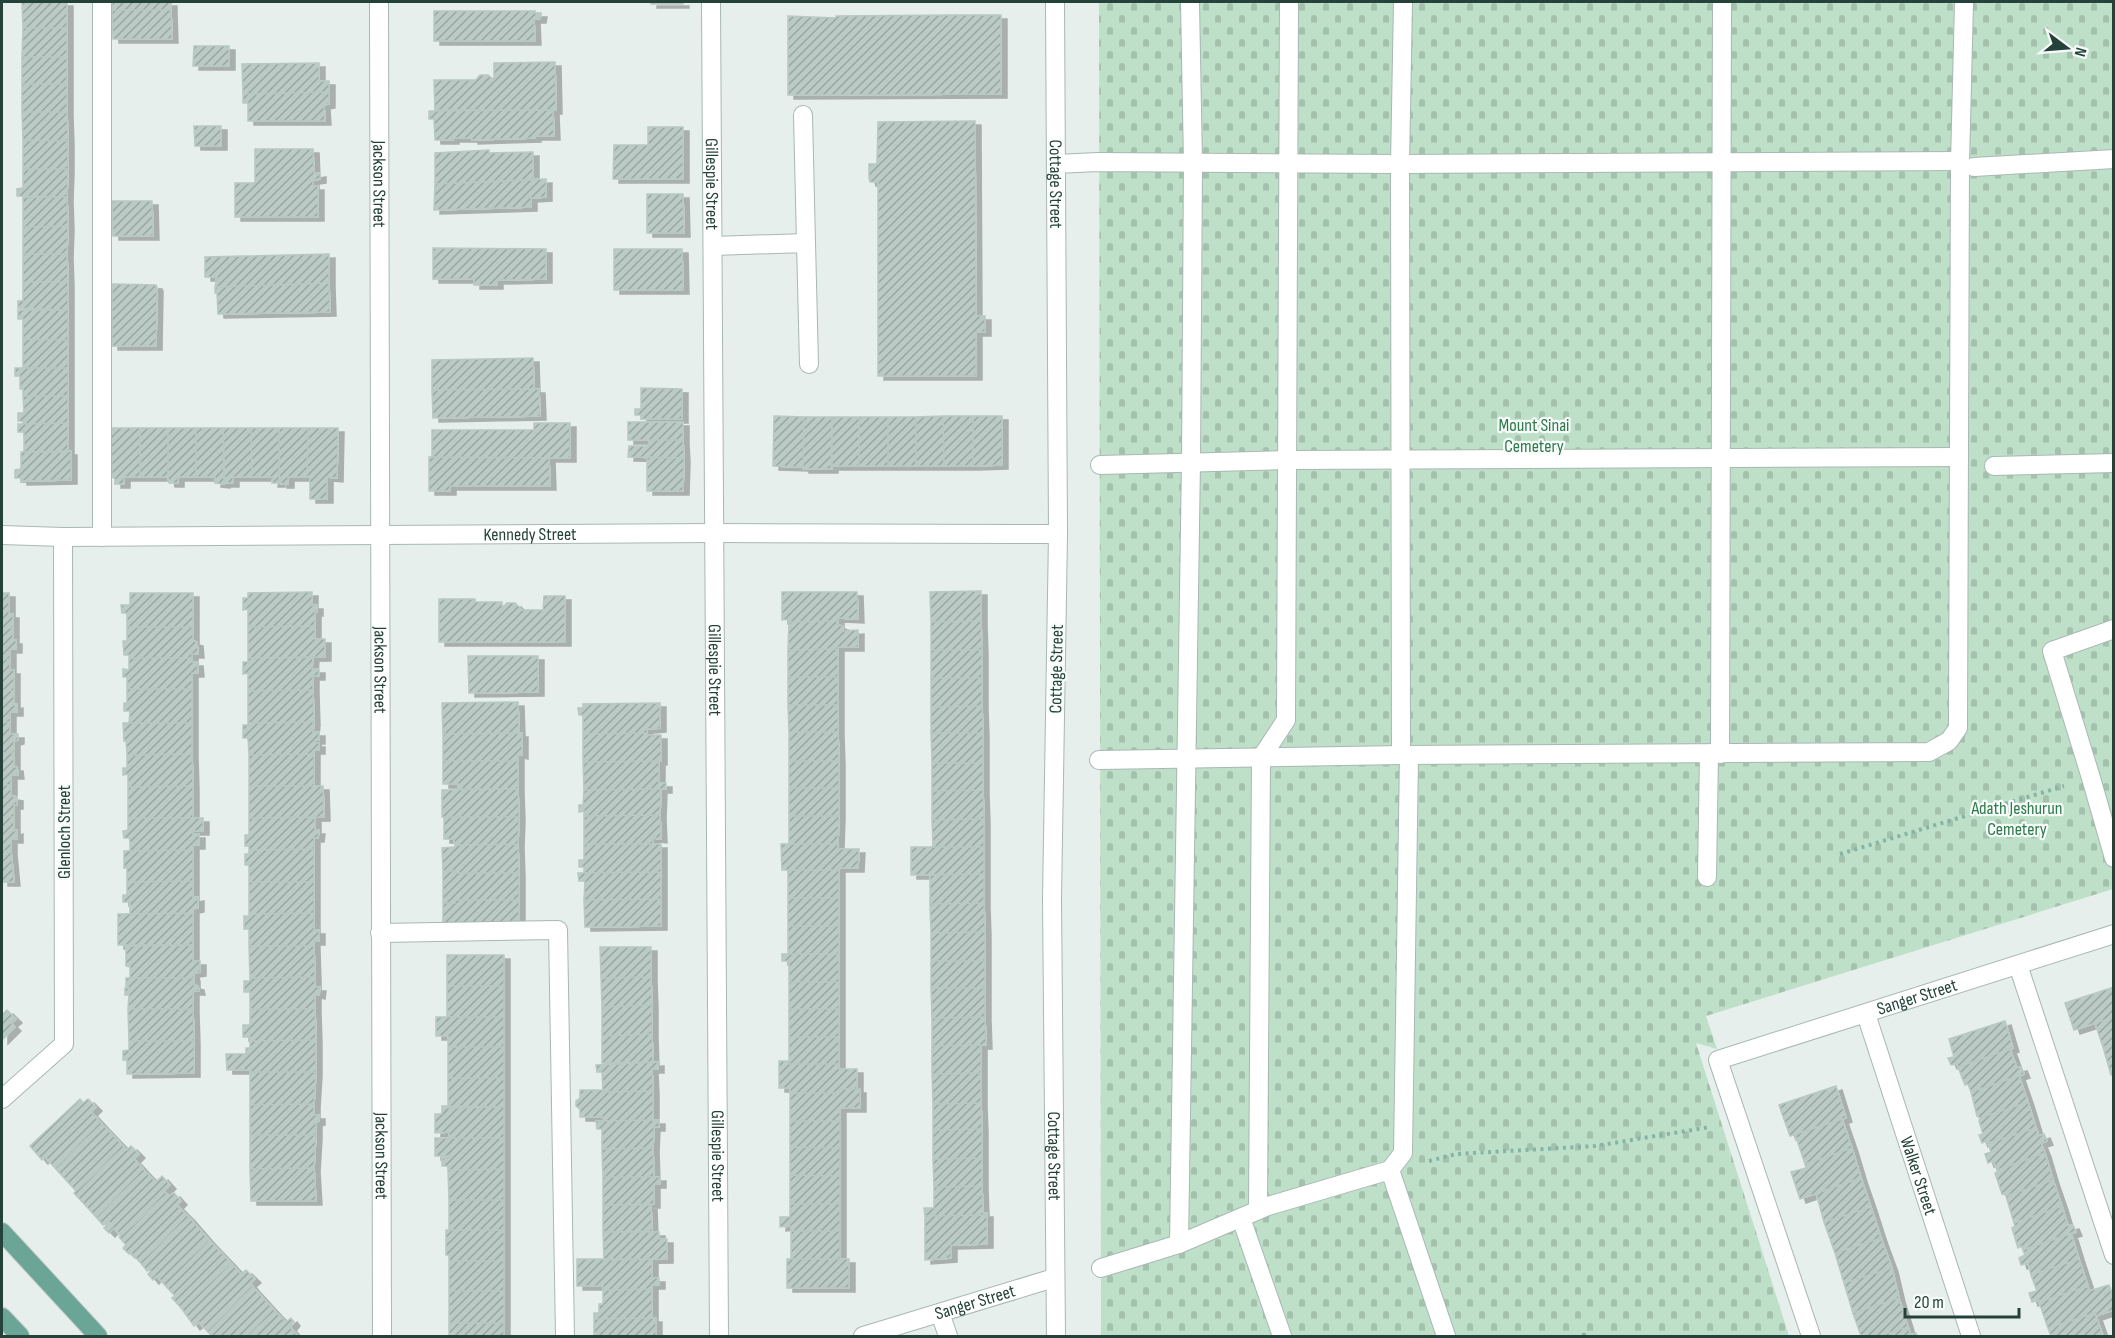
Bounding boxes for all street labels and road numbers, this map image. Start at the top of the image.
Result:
street label: Gillespie Street [701,138,722,230]
street label: Jackson Street [368,139,390,228]
street label: Cottage Street [1045,139,1066,229]
street label: Kennedy Street [483,524,577,545]
street label: Gillespie Street [704,624,725,716]
street label: Cottage Street [1045,624,1068,714]
street label: Jackson Street [369,625,391,714]
street label: Glenloch Street [54,785,75,879]
street label: Sanger Street [1874,974,1960,1020]
street label: Gillespie Street [707,1110,728,1202]
street label: Jackson Street [370,1111,392,1200]
street label: Cottage Street [1043,1111,1065,1201]
street label: Walker Street [1896,1134,1941,1218]
street label: Sanger Street [932,1280,1018,1325]

